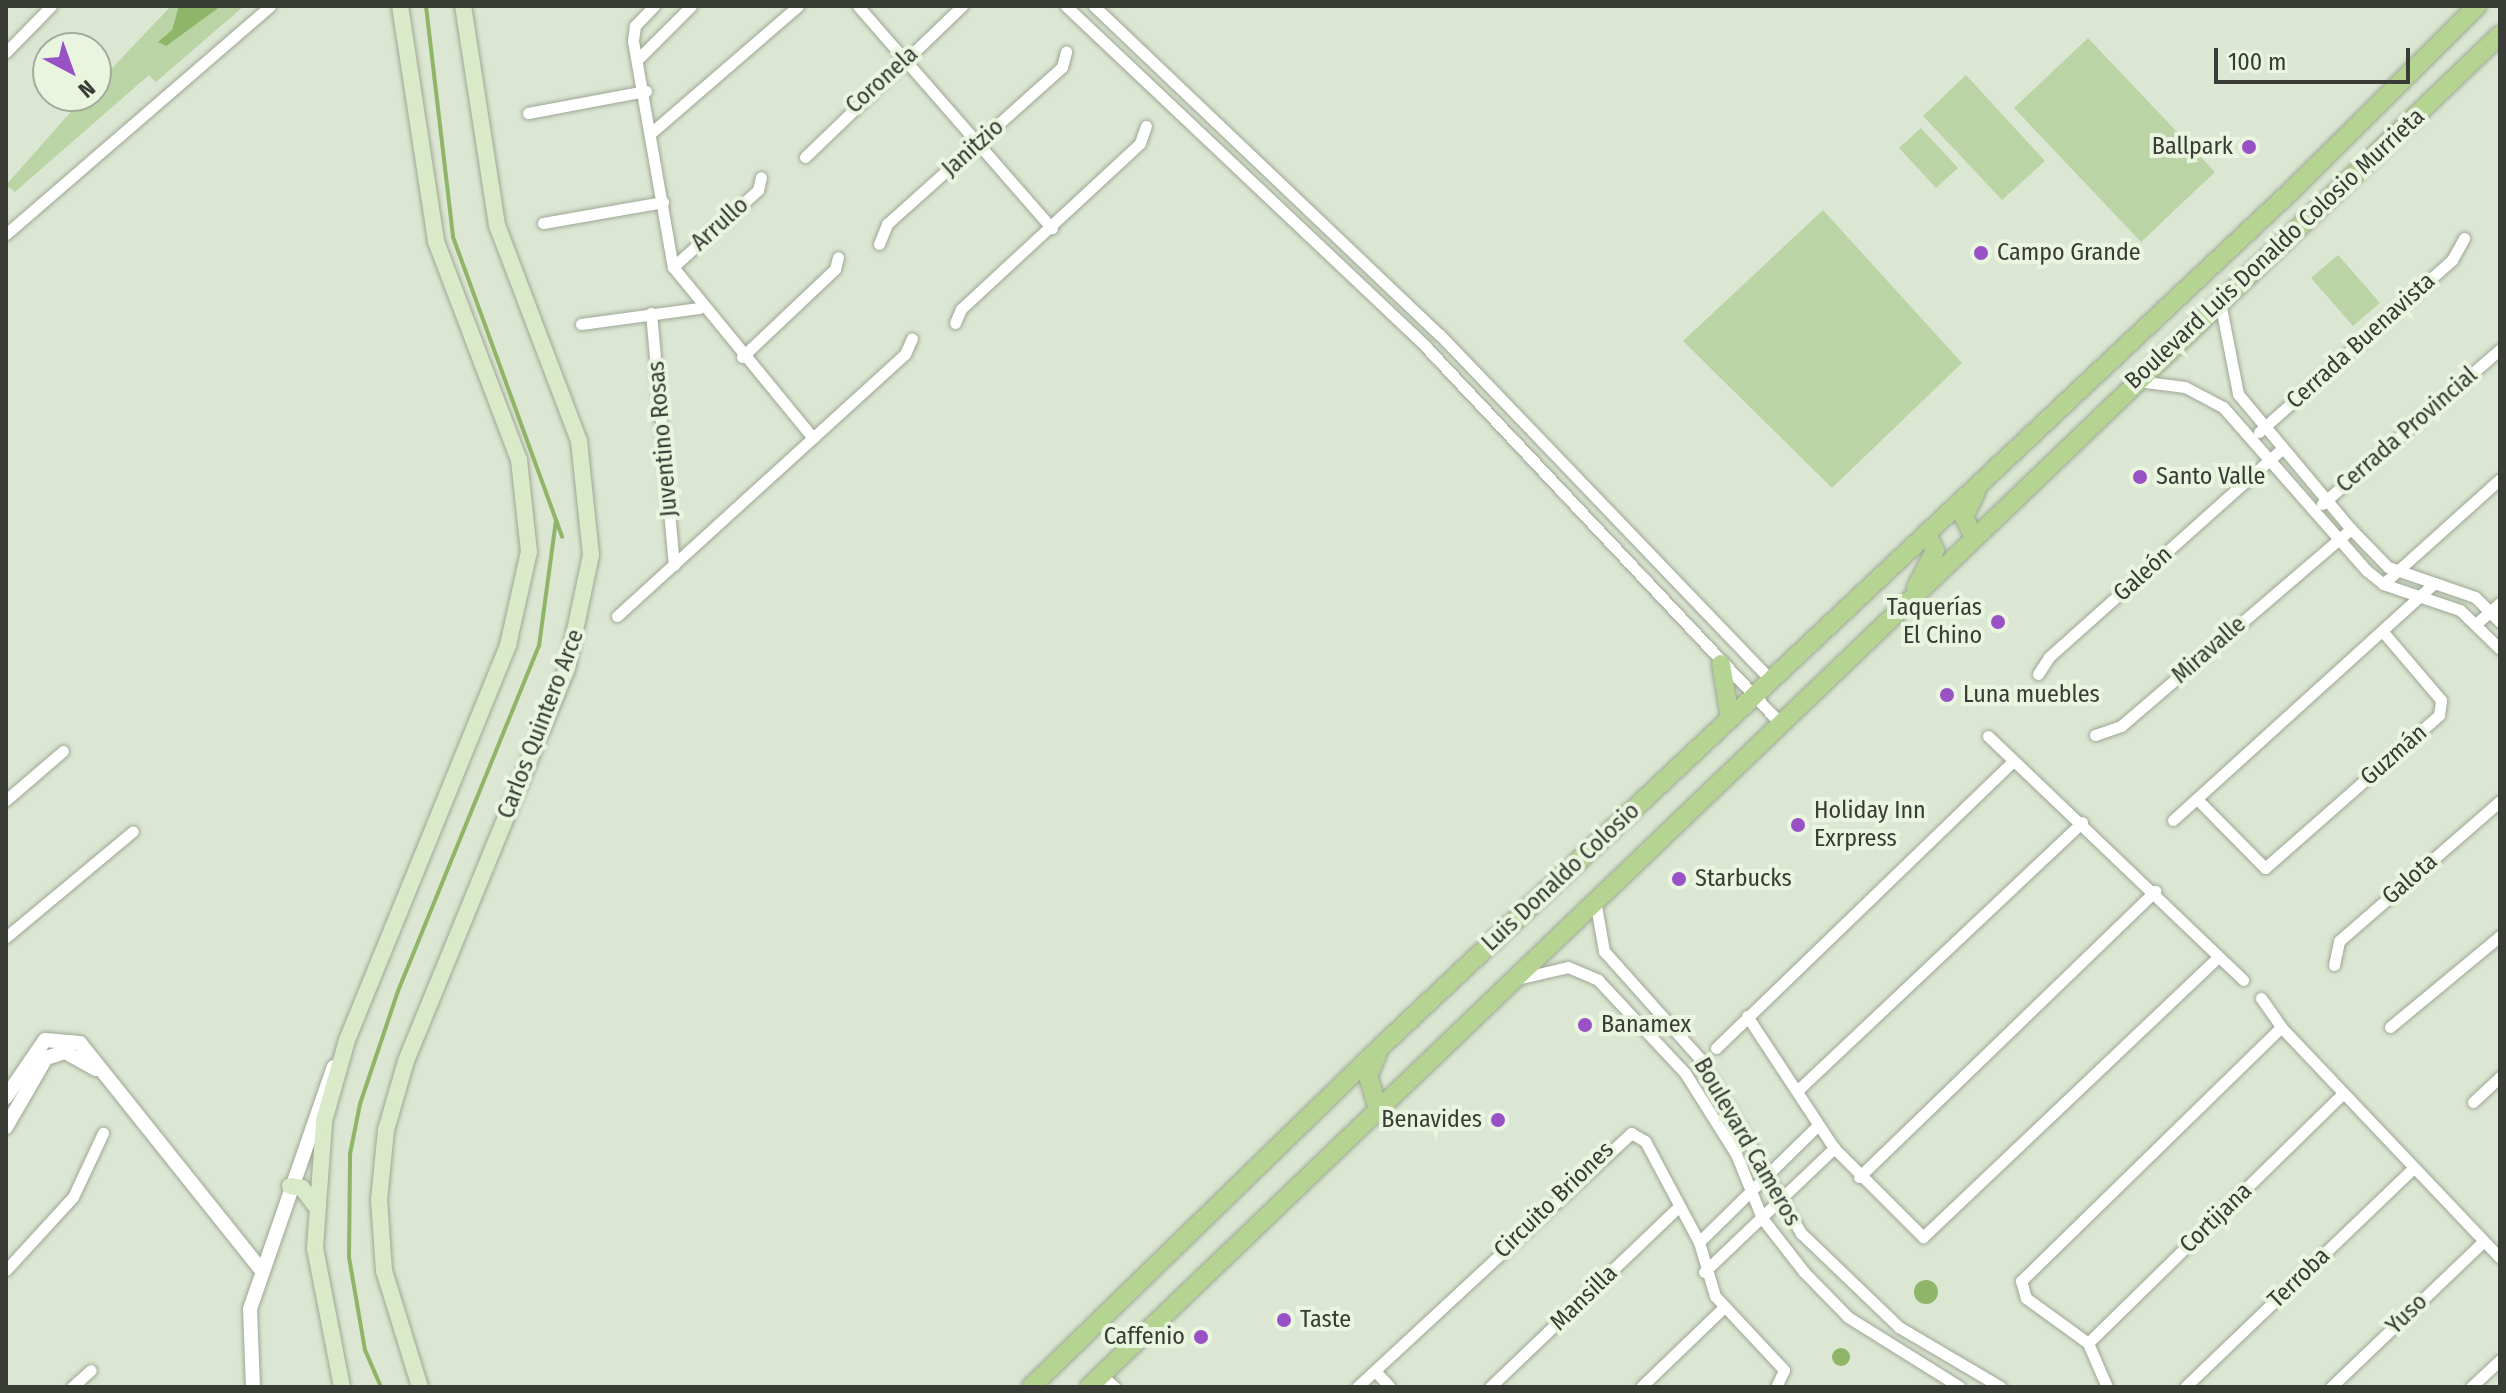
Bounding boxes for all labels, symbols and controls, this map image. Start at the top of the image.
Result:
north arrow [32,32,112,112]
scale bar [2218,32,2414,82]
street label: Coronela [840,40,924,120]
text: 100 m [2228,48,2286,76]
text: N [73,74,101,103]
street label: Boulevard Luis Donaldo Colosio Murrieta [2119,102,2431,396]
street label: Janitzio [936,113,1010,183]
place label: Ballpark [2152,133,2233,161]
marker: Ballpark [2240,138,2258,156]
street label: Arrullo [685,191,755,257]
place label: Campo Grande [1997,239,2141,267]
marker: Campo Grande [1972,244,1990,262]
street label: Cerrada Buenavista [2281,267,2441,415]
street label: Juventino Rosas [642,360,684,518]
street label: Cerrada Provincial [2331,361,2483,499]
place label: Santo Valle [2156,463,2265,491]
marker: Santo Valle [2131,468,2149,486]
street label: Galeón [2108,540,2178,608]
place label: Taquerías El Chino [1887,594,1982,650]
street label: Miravalle [2166,610,2252,690]
marker: Taquerías El Chino [1989,613,2007,631]
street label: Carlos Quintero Arce [492,625,590,823]
place label: Luna muebles [1963,681,2100,709]
marker: Luna muebles [1938,686,1956,704]
street label: Guzmán [2355,718,2433,792]
street label: Luis Donaldo Colosio [1476,797,1646,957]
place label: Holiday Inn Exrpress [1814,797,1926,853]
marker: Holiday Inn Exrpress [1789,816,1807,834]
street label: Galota [2377,847,2443,911]
place label: Starbucks [1695,865,1792,893]
marker: Starbucks [1670,870,1688,888]
place label: Banamex [1601,1011,1691,1039]
marker: Banamex [1576,1016,1594,1034]
street label: Boulevard Cameros [1687,1053,1807,1231]
place label: Benavides [1381,1106,1482,1134]
marker: Benavides [1489,1111,1507,1129]
street label: Circuito Briones [1488,1136,1620,1264]
street label: Cortijana [2174,1177,2258,1259]
street label: Terroba [2262,1242,2336,1314]
street label: Mansilla [1544,1259,1624,1337]
street label: Yuso [2380,1288,2434,1340]
place label: Taste [1300,1306,1351,1334]
marker: Taste [1275,1311,1293,1329]
place label: Caffenio [1104,1323,1185,1351]
marker: Caffenio [1192,1328,1210,1346]

